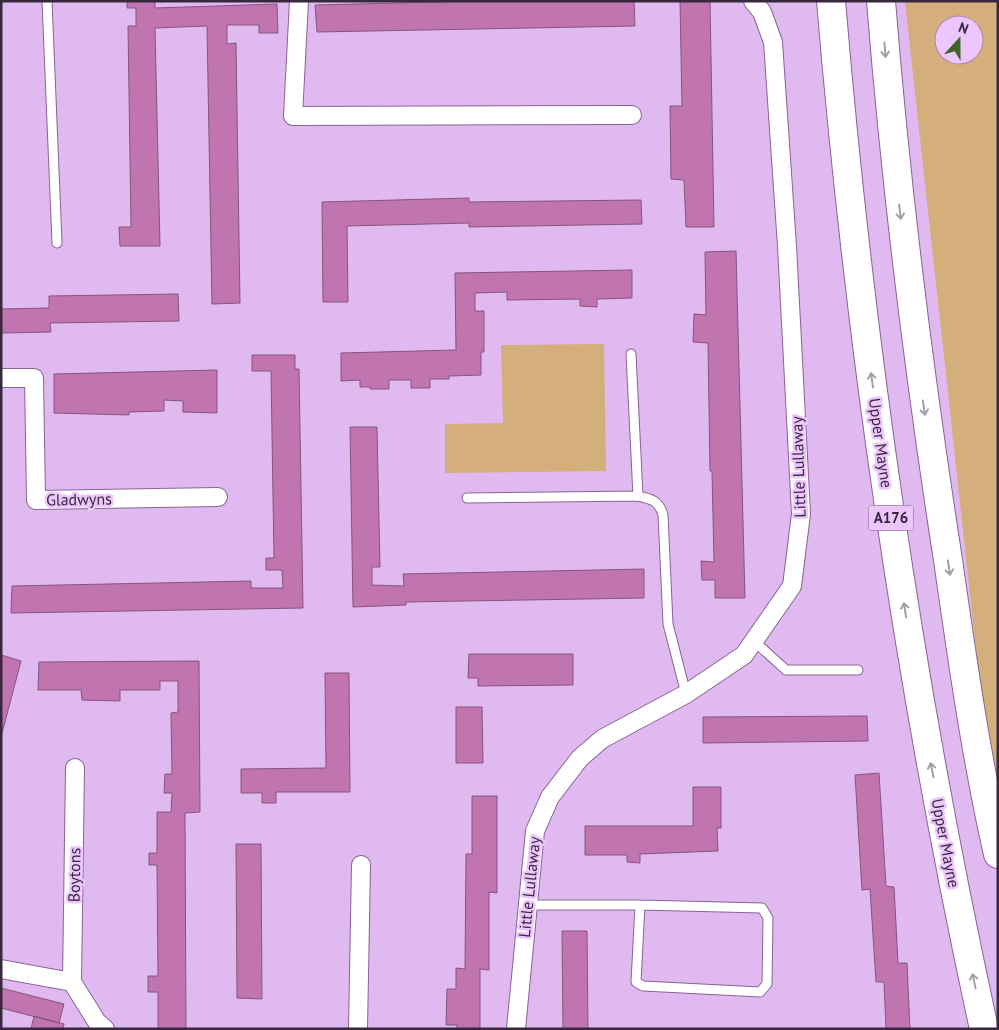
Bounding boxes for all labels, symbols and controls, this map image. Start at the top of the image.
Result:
north arrow [934,15,984,65]
text: N [956,18,971,38]
one-way arrow [881,42,890,58]
one-way arrow [895,203,905,219]
one-way arrow [867,372,877,388]
street label: Upper Mayne [865,397,897,489]
one-way arrow [920,399,930,415]
street label: Little Lullaway [786,415,810,518]
street label: Gladwyns [46,488,112,510]
road number: A176 [868,506,914,530]
one-way arrow [944,560,954,576]
one-way arrow [900,602,910,618]
one-way arrow [927,763,936,779]
street label: Upper Mayne [928,797,964,889]
street label: Little Lullaway [514,835,544,939]
street label: Boytons [64,847,84,902]
one-way arrow [969,974,978,990]

